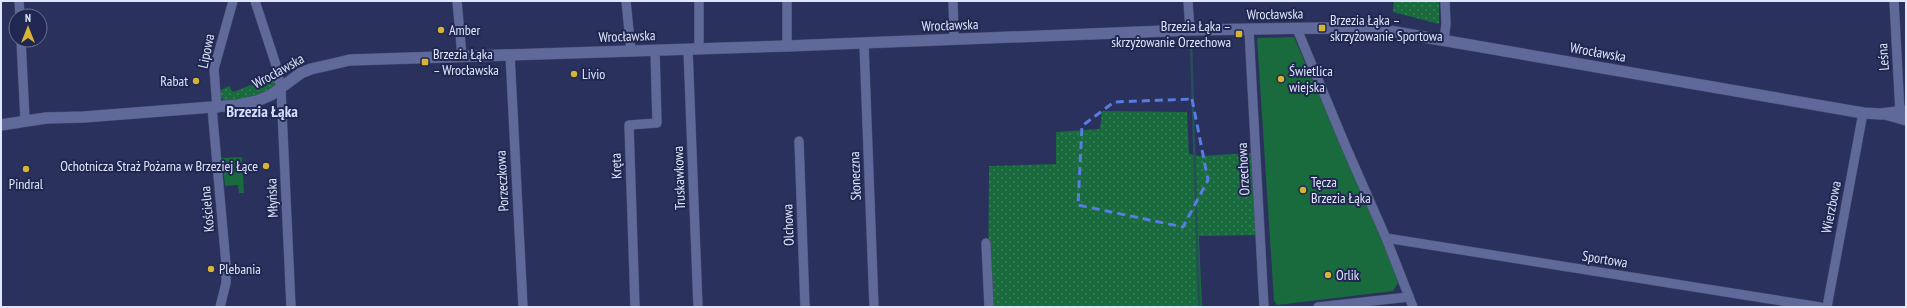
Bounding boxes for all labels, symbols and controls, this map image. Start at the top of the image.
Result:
street label: Wrocławska [1246,5,1304,23]
north arrow [8,8,48,48]
text: N [25,11,31,25]
place label: Brzezia Łąka – skrzyżowanie Sportowa [1330,11,1443,45]
street label: Wrocławska [921,15,979,35]
place label: Brzezia Łąka – skrzyżowanie Orzechowa [1111,17,1231,51]
place label: Amber [449,21,481,39]
marker: Brzezia Łąka – skrzyżowanie Sportowa [1317,23,1327,33]
marker: Amber [436,25,446,35]
street label: Wrocławska [598,26,656,46]
marker: Brzezia Łąka – skrzyżowanie Orzechowa [1234,29,1244,39]
street label: Lipowa [194,32,218,70]
street label: Wrocławska [1569,38,1627,66]
street label: Leśna [1873,43,1893,71]
place label: Brzezia Łąka – Wrocławska [433,45,499,79]
street label: Wrocławska [249,49,307,93]
marker: Brzezia Łąka – Wrocławska [420,57,430,67]
place label: Świetlica wiejska [1289,62,1333,96]
place label: Livio [582,65,605,83]
marker: Livio [569,69,579,79]
place label: Rabat [160,72,188,90]
marker: Świetlica wiejska [1276,74,1286,84]
marker: Rabat [191,76,201,86]
district label: Brzezia Łąka [226,101,298,121]
street label: Orzechowa [1233,142,1253,196]
street label: Truskawkowa [669,146,689,210]
street label: Porzeczkowa [491,150,513,212]
street label: Słoneczna [845,151,865,201]
street label: Kręta [607,153,625,179]
place label: Ochotnicza Straż Pożarna w Brzeziej Łące [60,157,258,175]
marker: Ochotnicza Straż Pożarna w Brzeziej Łące [261,161,271,171]
marker: Pindral [21,164,31,174]
place label: Tęcza Brzezia Łąka [1311,173,1371,207]
place label: Pindral [9,175,44,193]
street label: Młyńska [262,178,282,218]
street label: Wierzbowa [1817,179,1845,235]
street label: Kościelna [196,185,218,233]
marker: Tęcza Brzezia Łąka [1298,185,1308,195]
street label: Olchowa [778,204,798,246]
street label: Sportowa [1581,247,1629,271]
place label: Plebania [219,260,261,278]
marker: Plebania [206,264,216,274]
place label: Orlik [1336,266,1360,284]
marker: Orlik [1323,270,1333,280]

